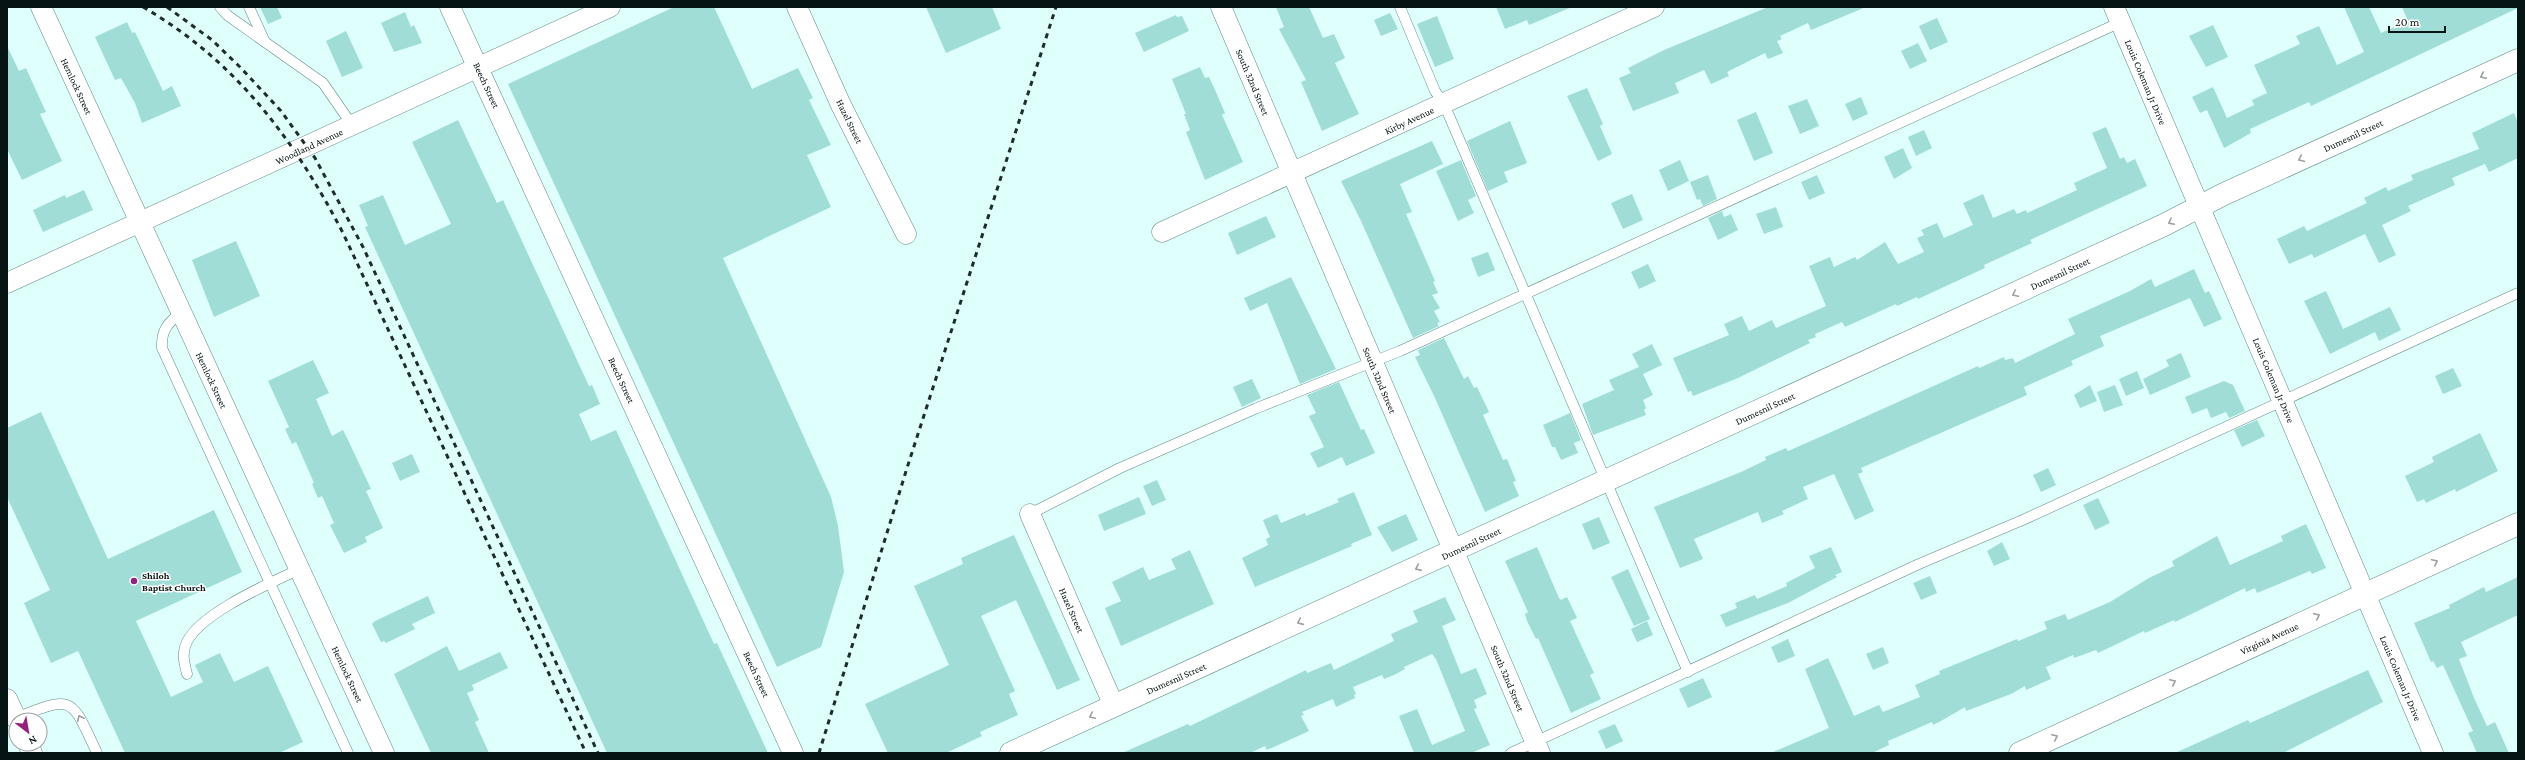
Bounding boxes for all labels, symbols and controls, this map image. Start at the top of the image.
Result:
scale bar [2389,8,2445,34]
text: 20 m [2395,15,2420,29]
street label: Louis Coleman Jr Drive [2123,38,2169,127]
street label: South 32nd Street [1234,47,1272,118]
street label: Hemlock Street [59,56,95,117]
street label: Beech Street [471,61,502,110]
one-way arrow [2479,71,2487,79]
street label: Hazel Street [834,97,865,146]
street label: Kirby Avenue [1383,104,1436,137]
street label: Dumesnil Street [2322,117,2385,154]
street label: Woodland Avenue [274,126,345,167]
one-way arrow [2297,154,2305,162]
one-way arrow [2168,217,2175,224]
street label: Dumesnil Street [2029,255,2092,292]
one-way arrow [2011,289,2019,297]
street label: Louis Coleman Jr Drive [2251,336,2297,425]
street label: South 32nd Street [1361,345,1399,416]
street label: Hemlock Street [194,350,230,411]
street label: Beech Street [606,356,637,405]
street label: Dumesnil Street [1734,390,1797,427]
street label: Dumesnil Street [1440,525,1503,562]
one-way arrow [2431,559,2438,567]
one-way arrow [1415,563,1423,571]
place label: Shiloh Baptist Church [142,570,206,593]
marker: Shiloh Baptist Church [129,576,139,586]
street label: Hazel Street [1057,586,1087,635]
one-way arrow [2312,613,2320,621]
one-way arrow [1297,617,1304,625]
street label: Virginia Avenue [2238,620,2301,657]
street label: Louis Coleman Jr Drive [2378,634,2424,723]
street label: South 32nd Street [1489,643,1527,714]
street label: Hemlock Street [330,644,366,705]
street label: Beech Street [741,650,772,699]
street label: Dumesnil Street [1145,660,1208,697]
one-way arrow [2169,679,2177,687]
one-way arrow [1089,711,1097,719]
north arrow [8,712,48,752]
one-way arrow [77,715,85,722]
text: N [26,733,39,748]
one-way arrow [2051,734,2059,742]

